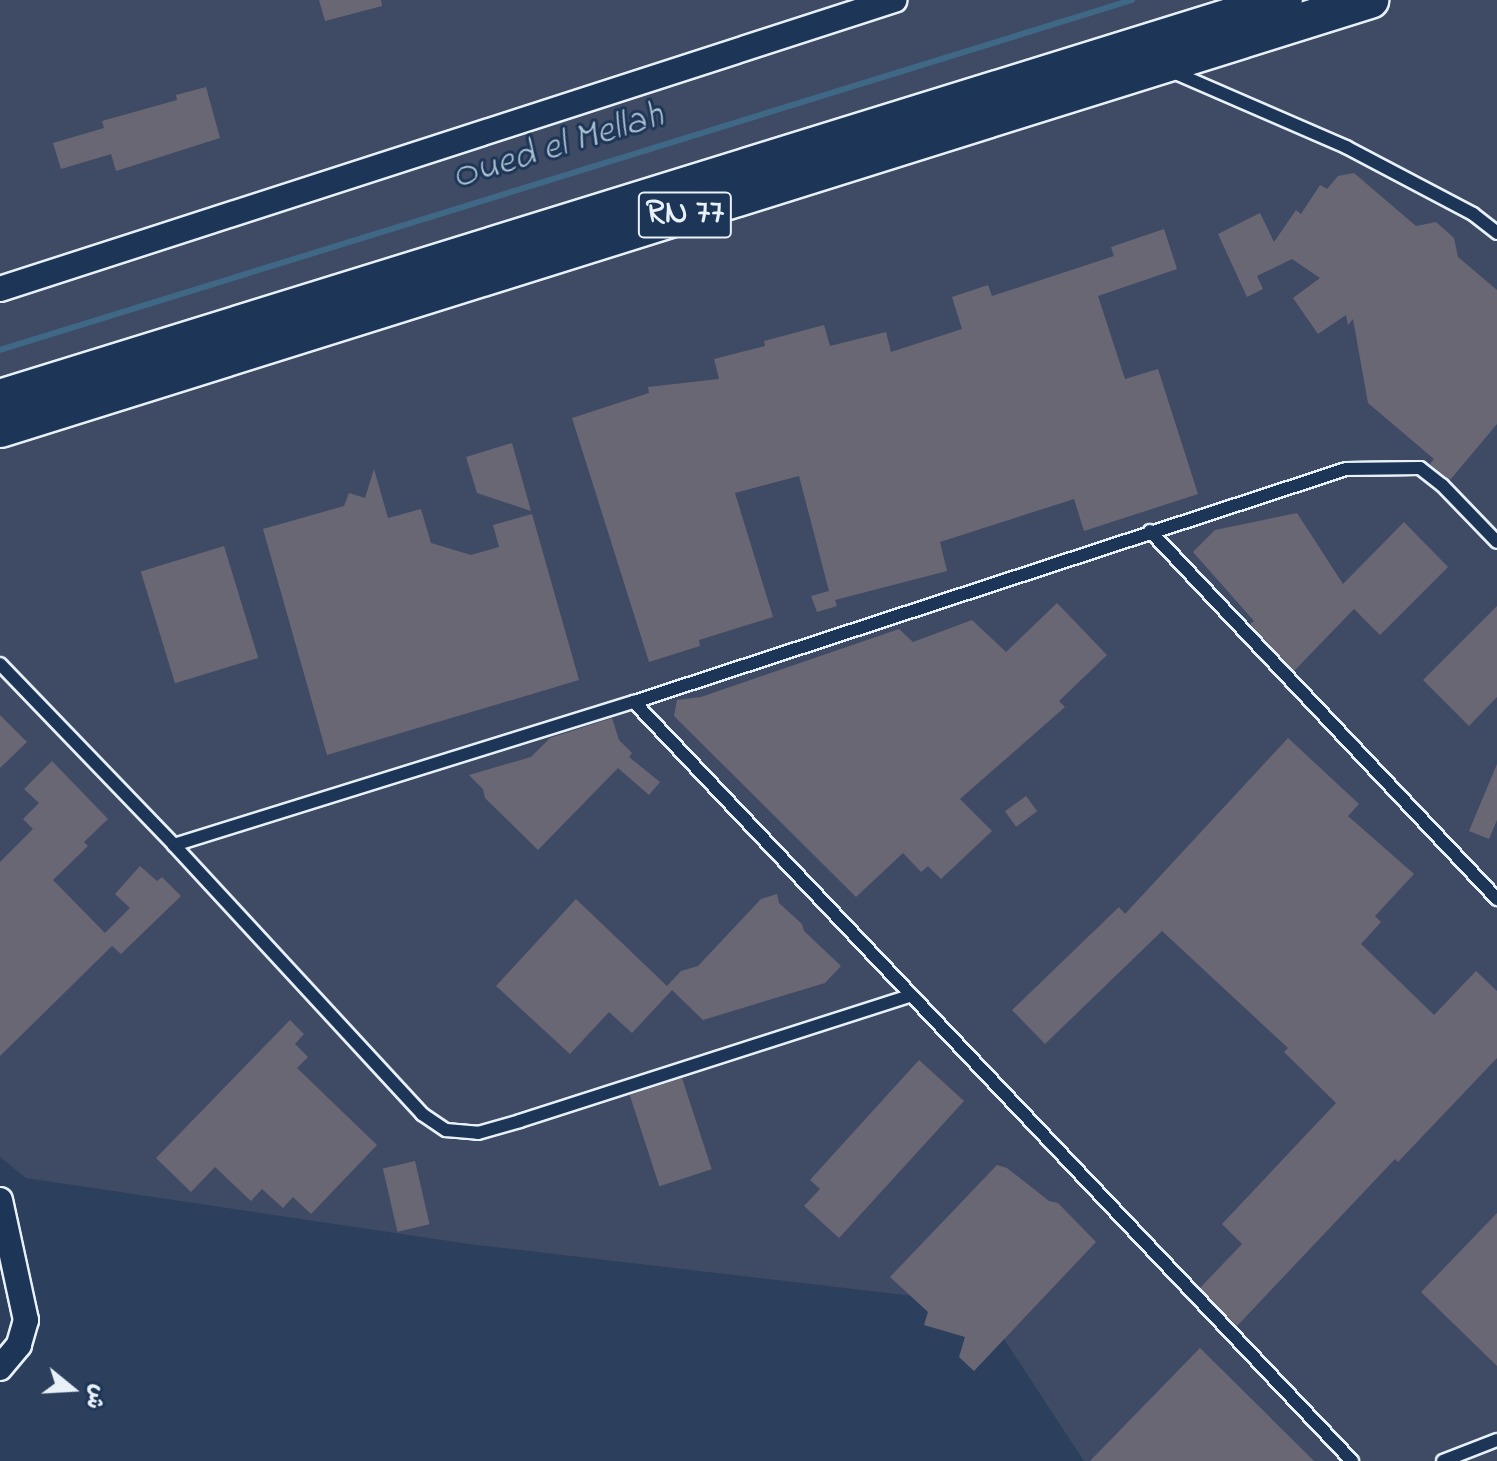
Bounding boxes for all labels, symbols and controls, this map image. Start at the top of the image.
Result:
water label: Oued el Mellah [447,94,669,202]
road number: RN 77 [637,185,733,245]
north arrow [32,1349,112,1429]
text: ش [76,1380,114,1413]

